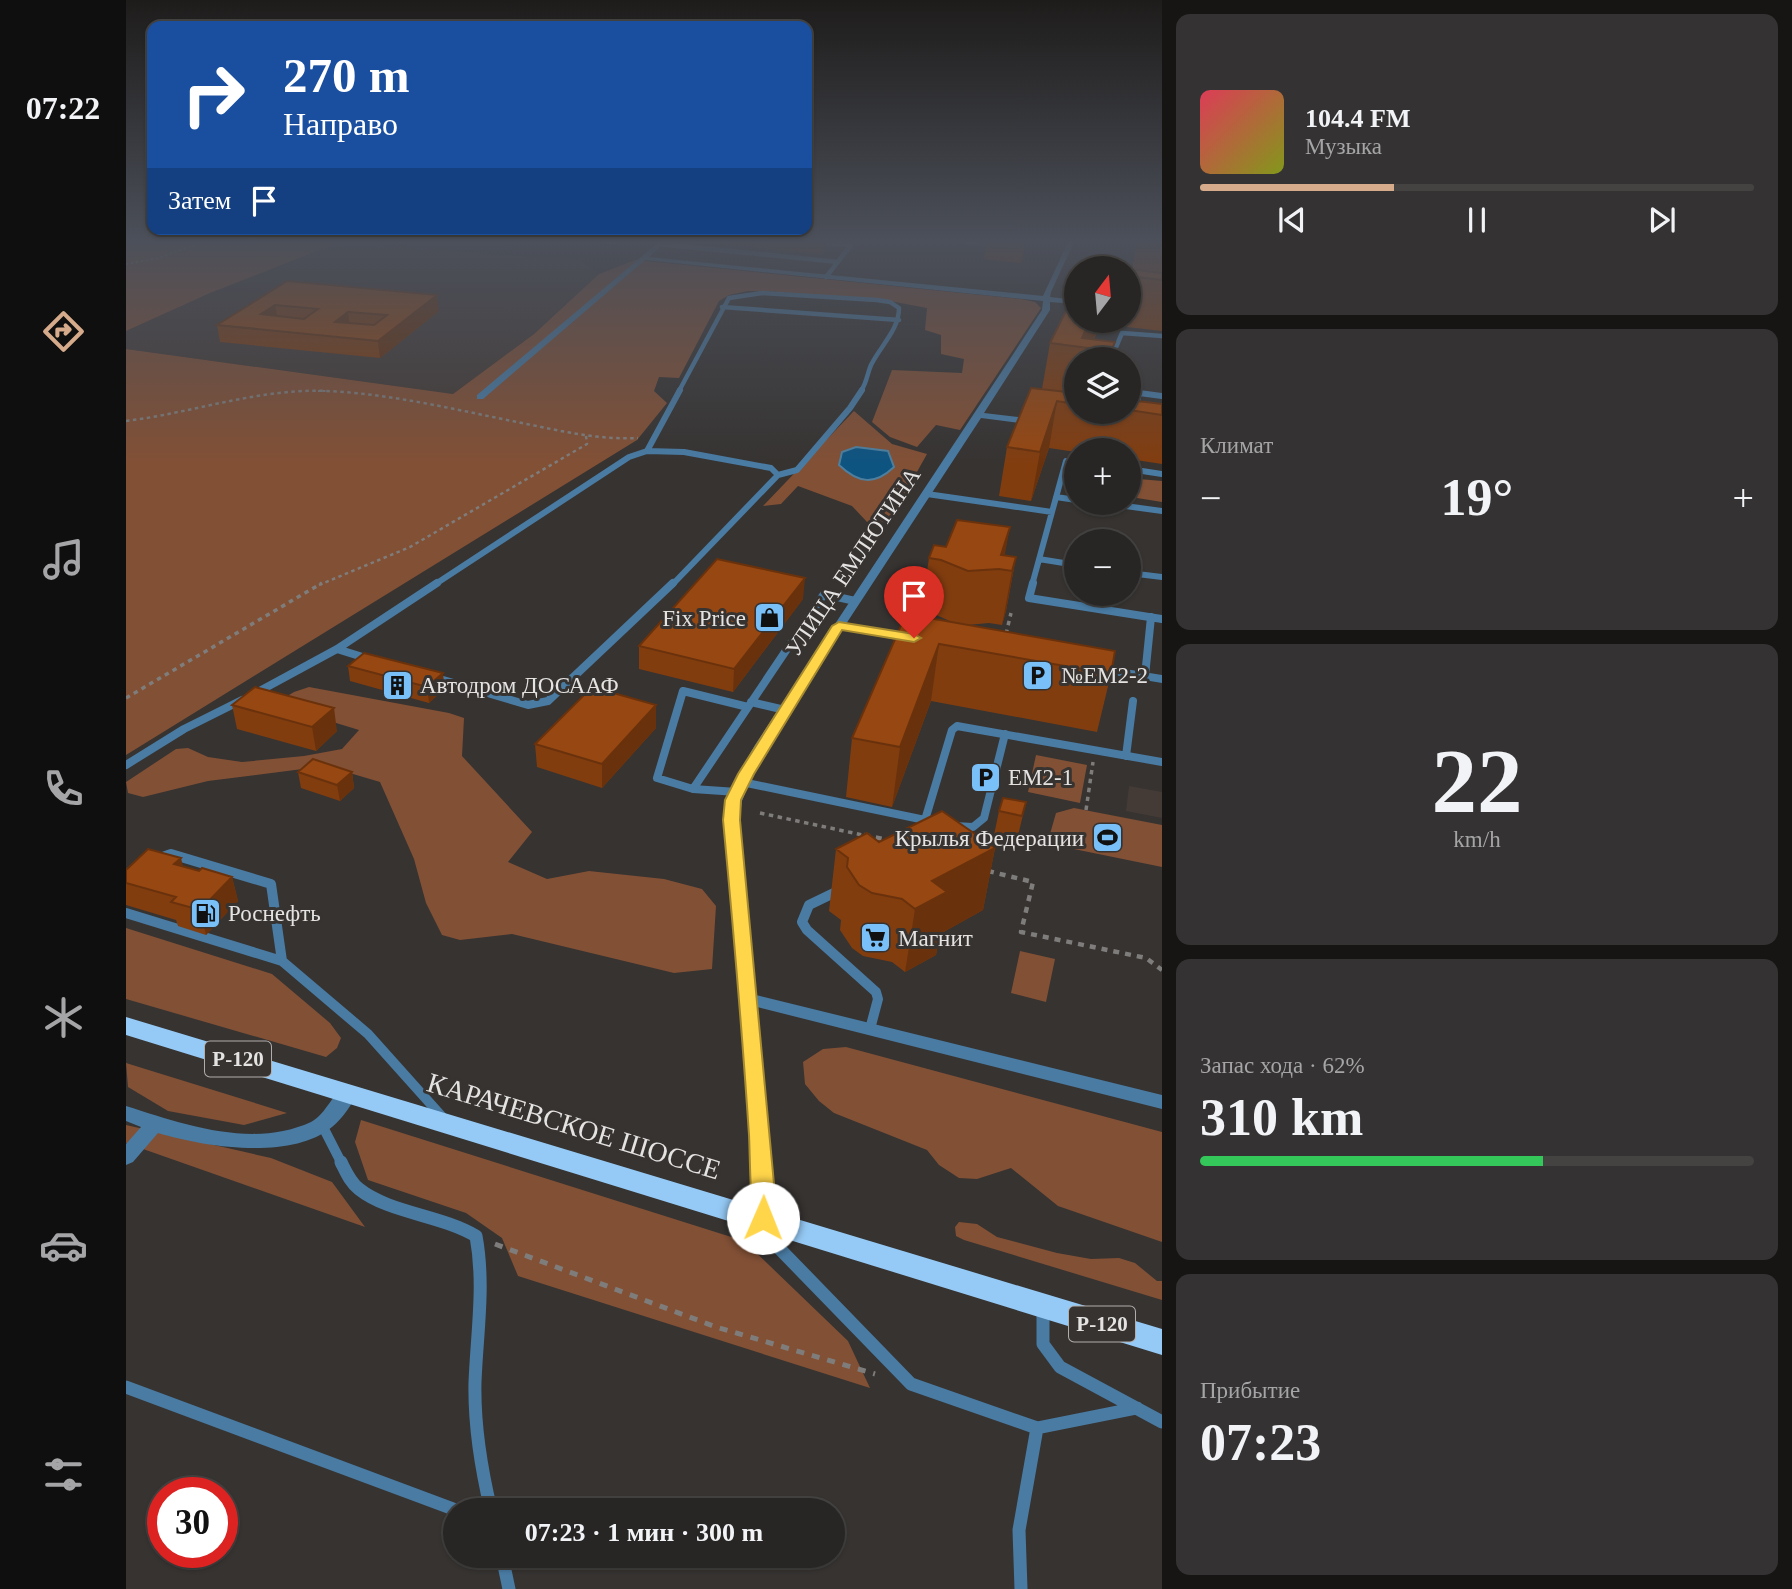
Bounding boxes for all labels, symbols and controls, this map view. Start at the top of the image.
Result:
text: 270 m [283,48,410,103]
icon: right [168,49,259,140]
text: 07:22 [26,90,100,126]
text: 104.4 FM [1305,104,1410,133]
text: Направо [283,106,398,142]
text: Музыка [1305,134,1382,159]
icon: arrive [245,182,283,220]
text: Затем [168,186,231,215]
icon: previous [1273,201,1311,239]
icon: pause [1458,201,1496,239]
icon: next [1643,201,1681,239]
north arrow [1064,256,1141,332]
map controls [1064,256,1141,606]
icon: directions [39,307,88,356]
button: layers [1064,347,1141,424]
text: Климат [1200,433,1273,458]
button: + [1064,438,1141,515]
street label: УЛИЦА ЕМЛЮТИНА [781,463,926,661]
text: 19° [1441,469,1513,526]
text: − [1200,477,1221,519]
text: + [1733,477,1754,519]
button: − [1064,529,1141,606]
icon: music [39,535,88,584]
pin [884,566,944,638]
icon: arrive [895,577,933,615]
shop icon: Fix Price [752,601,786,635]
place label: Fix Price [662,606,746,631]
parking icon: №ЕМ2-2 [1021,658,1055,692]
place label: №ЕМ2-2 [1061,663,1148,688]
building icon: Автодром ДОСААФ [380,668,414,702]
place label: Автодром ДОСААФ [420,673,619,698]
text: 22 [1432,731,1523,832]
parking icon: ЕМ2-1 [968,760,1002,794]
icon: phone [39,764,88,813]
place label: ЕМ2-1 [1008,765,1073,790]
sports icon: Крылья Федерации [1090,821,1124,855]
place label: Крылья Федерации [895,826,1084,851]
text: km/h [1453,827,1501,852]
fuel station icon: Роснефть [188,896,222,930]
place label: Роснефть [228,901,321,926]
supermarket icon: Магнит [858,921,892,955]
place label: Магнит [898,926,973,951]
icon: climate [39,993,88,1042]
road number: Р-120 [205,1042,271,1076]
text: Запас хода · 62% [1200,1053,1365,1078]
street label: КАРАЧЕВСКОЕ ШОССЕ [424,1067,724,1185]
text: 310 km [1200,1089,1363,1146]
position arrow [726,1181,800,1255]
icon: car [39,1221,88,1270]
road number: Р-120 [1069,1306,1135,1342]
text: Прибытие [1200,1378,1300,1403]
text: 07:23 [1200,1414,1321,1471]
icon: filters [39,1450,88,1499]
speed limit sign: 30 [147,1477,238,1568]
text: 07:23 · 1 мин · 300 m [525,1518,763,1547]

